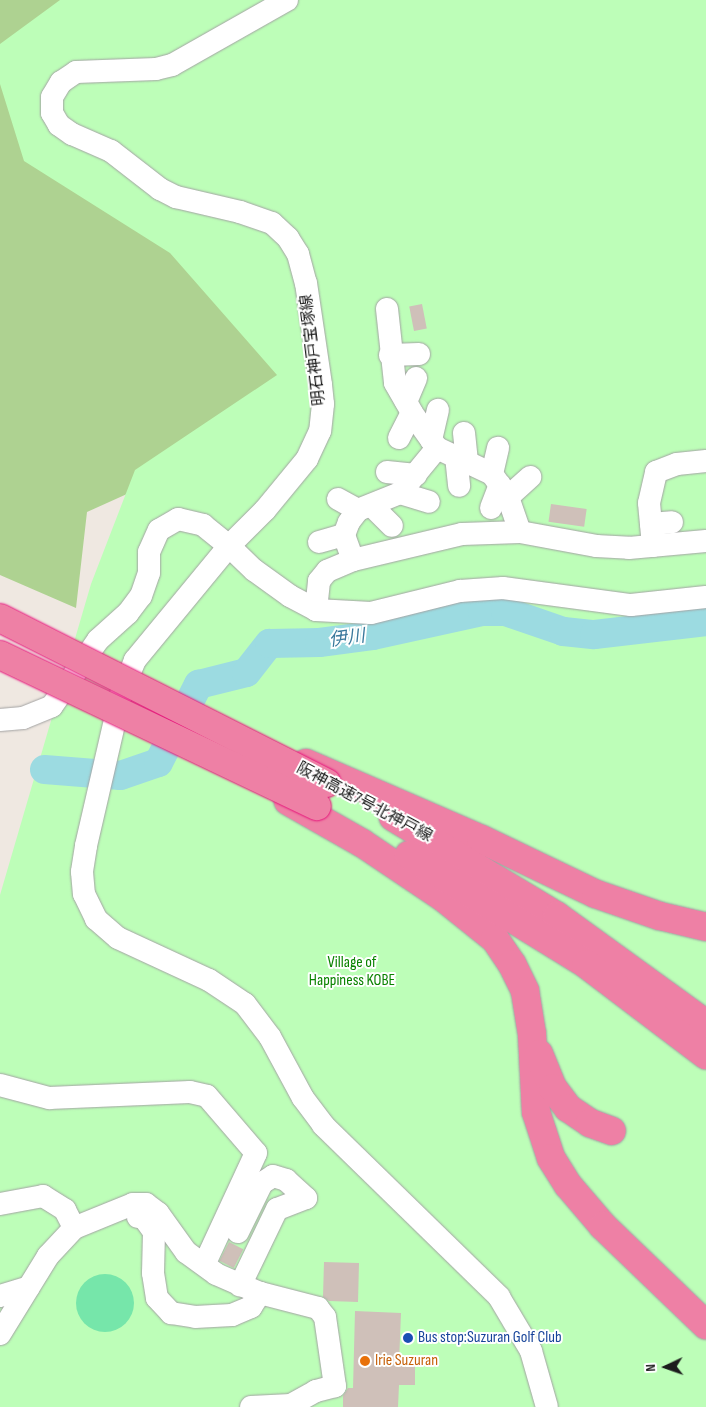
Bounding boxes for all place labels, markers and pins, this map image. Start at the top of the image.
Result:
place label: Bus stop:Suzuran Golf Club [418,1328,562,1348]
marker: Bus stop:Suzuran Golf Club [402,1332,414,1344]
place label: Irie Suzuran [375,1351,438,1371]
marker: Irie Suzuran [359,1355,371,1367]

